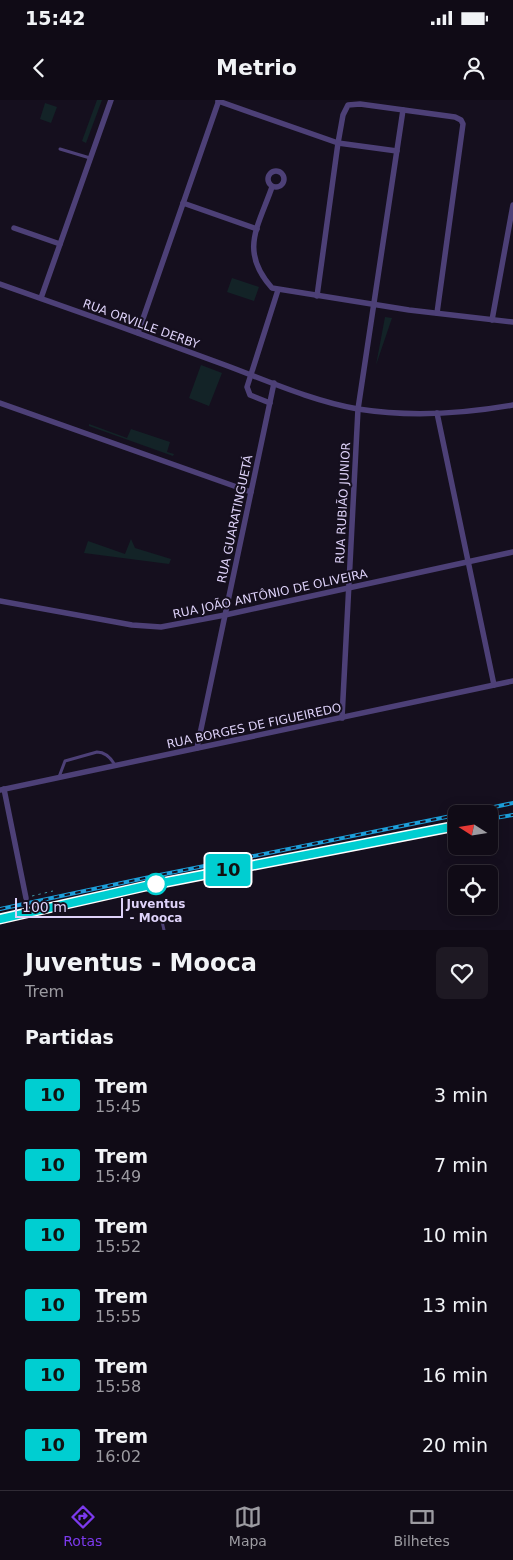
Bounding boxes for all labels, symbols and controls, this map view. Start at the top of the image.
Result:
text: 15:42 [25,7,85,29]
icon: back [25,54,53,82]
icon: person [460,54,488,82]
text: Metrio [216,55,297,80]
street label: RUA ORVILLE DERBY [81,296,202,352]
street label: RUA RUBIÃO JUNIOR [332,442,353,564]
street label: RUA GUARATINGUETÁ [214,453,256,584]
street label: RUA JOÃO ANTÔNIO DE OLIVEIRA [171,565,369,621]
street label: RUA BORGES DE FIGUEIREDO [165,701,343,751]
north arrow [448,805,498,855]
map controls [448,805,498,915]
line badge: 10 [206,854,250,886]
text: 10 [215,859,241,880]
button: locate [448,865,498,915]
marker: Juventus - Mooca [145,873,167,895]
scale bar [15,895,122,918]
place label: Juventus - Mooca [126,897,185,925]
text: 100 m [22,899,67,915]
button: heart [436,947,488,999]
text: Juventus - Mooca [25,949,257,977]
text: Trem [25,982,64,1001]
text: Partidas [25,1026,114,1048]
text: Trem [95,1075,148,1097]
text: 10 [40,1084,65,1105]
text: 3 min [434,1084,488,1106]
text: 15:45 [95,1097,141,1116]
text: Trem [95,1145,148,1167]
text: 10 [40,1154,65,1175]
text: 7 min [434,1154,488,1176]
text: 15:49 [95,1167,141,1186]
text: Trem [95,1215,148,1237]
text: 10 [40,1224,65,1245]
text: 10 min [422,1224,488,1246]
text: 15:52 [95,1237,141,1256]
text: Trem [95,1285,148,1307]
text: 10 [40,1294,65,1315]
text: 13 min [422,1294,488,1316]
text: 15:55 [95,1307,141,1326]
text: Trem [95,1355,148,1377]
text: 10 [40,1364,65,1385]
text: 16 min [422,1364,488,1386]
text: 15:58 [95,1377,141,1396]
text: Trem [95,1425,148,1447]
text: 10 [40,1434,65,1455]
text: 20 min [422,1434,488,1456]
text: 16:02 [95,1447,141,1466]
tab: Rotas [63,1503,102,1549]
tab: Mapa [229,1503,267,1549]
tab: Bilhetes [393,1503,450,1549]

